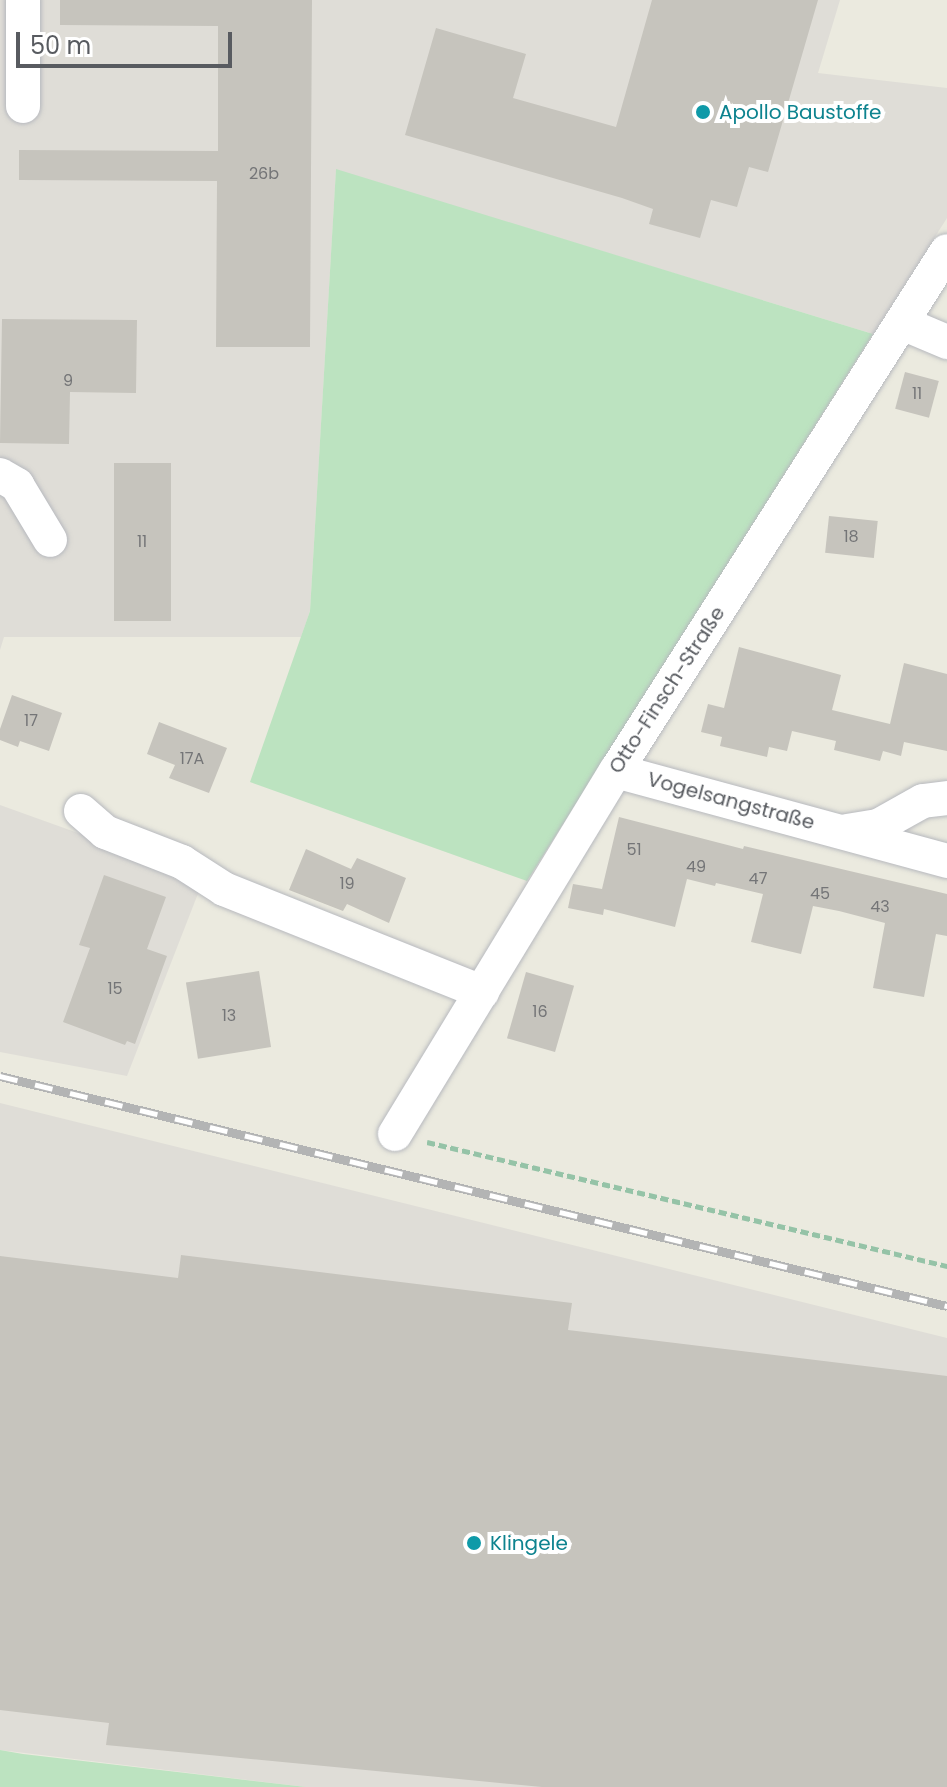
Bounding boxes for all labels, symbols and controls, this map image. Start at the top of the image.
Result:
scale bar [20,16,236,66]
text: 50 m [30,29,91,62]
place label: Apollo Baustoffe [719,100,881,124]
marker: Apollo Baustoffe [694,103,712,121]
house number: 26b [249,164,279,184]
house number: 9 [63,371,73,391]
house number: 11 [912,384,922,404]
house number: 18 [843,527,859,547]
house number: 11 [137,532,147,552]
street label: Otto-Finsch-Straße [604,602,730,778]
house number: 17 [24,711,38,731]
house number: 17A [180,749,204,769]
street label: Vogelsangstraße [645,767,817,835]
house number: 51 [626,840,642,860]
house number: 49 [686,857,706,877]
house number: 47 [749,869,767,889]
house number: 19 [339,874,355,894]
house number: 45 [810,884,830,904]
house number: 43 [870,897,890,917]
house number: 15 [107,979,123,999]
house number: 16 [532,1002,548,1022]
house number: 13 [222,1006,236,1026]
place label: Klingele [490,1531,568,1555]
marker: Klingele [465,1534,483,1552]

